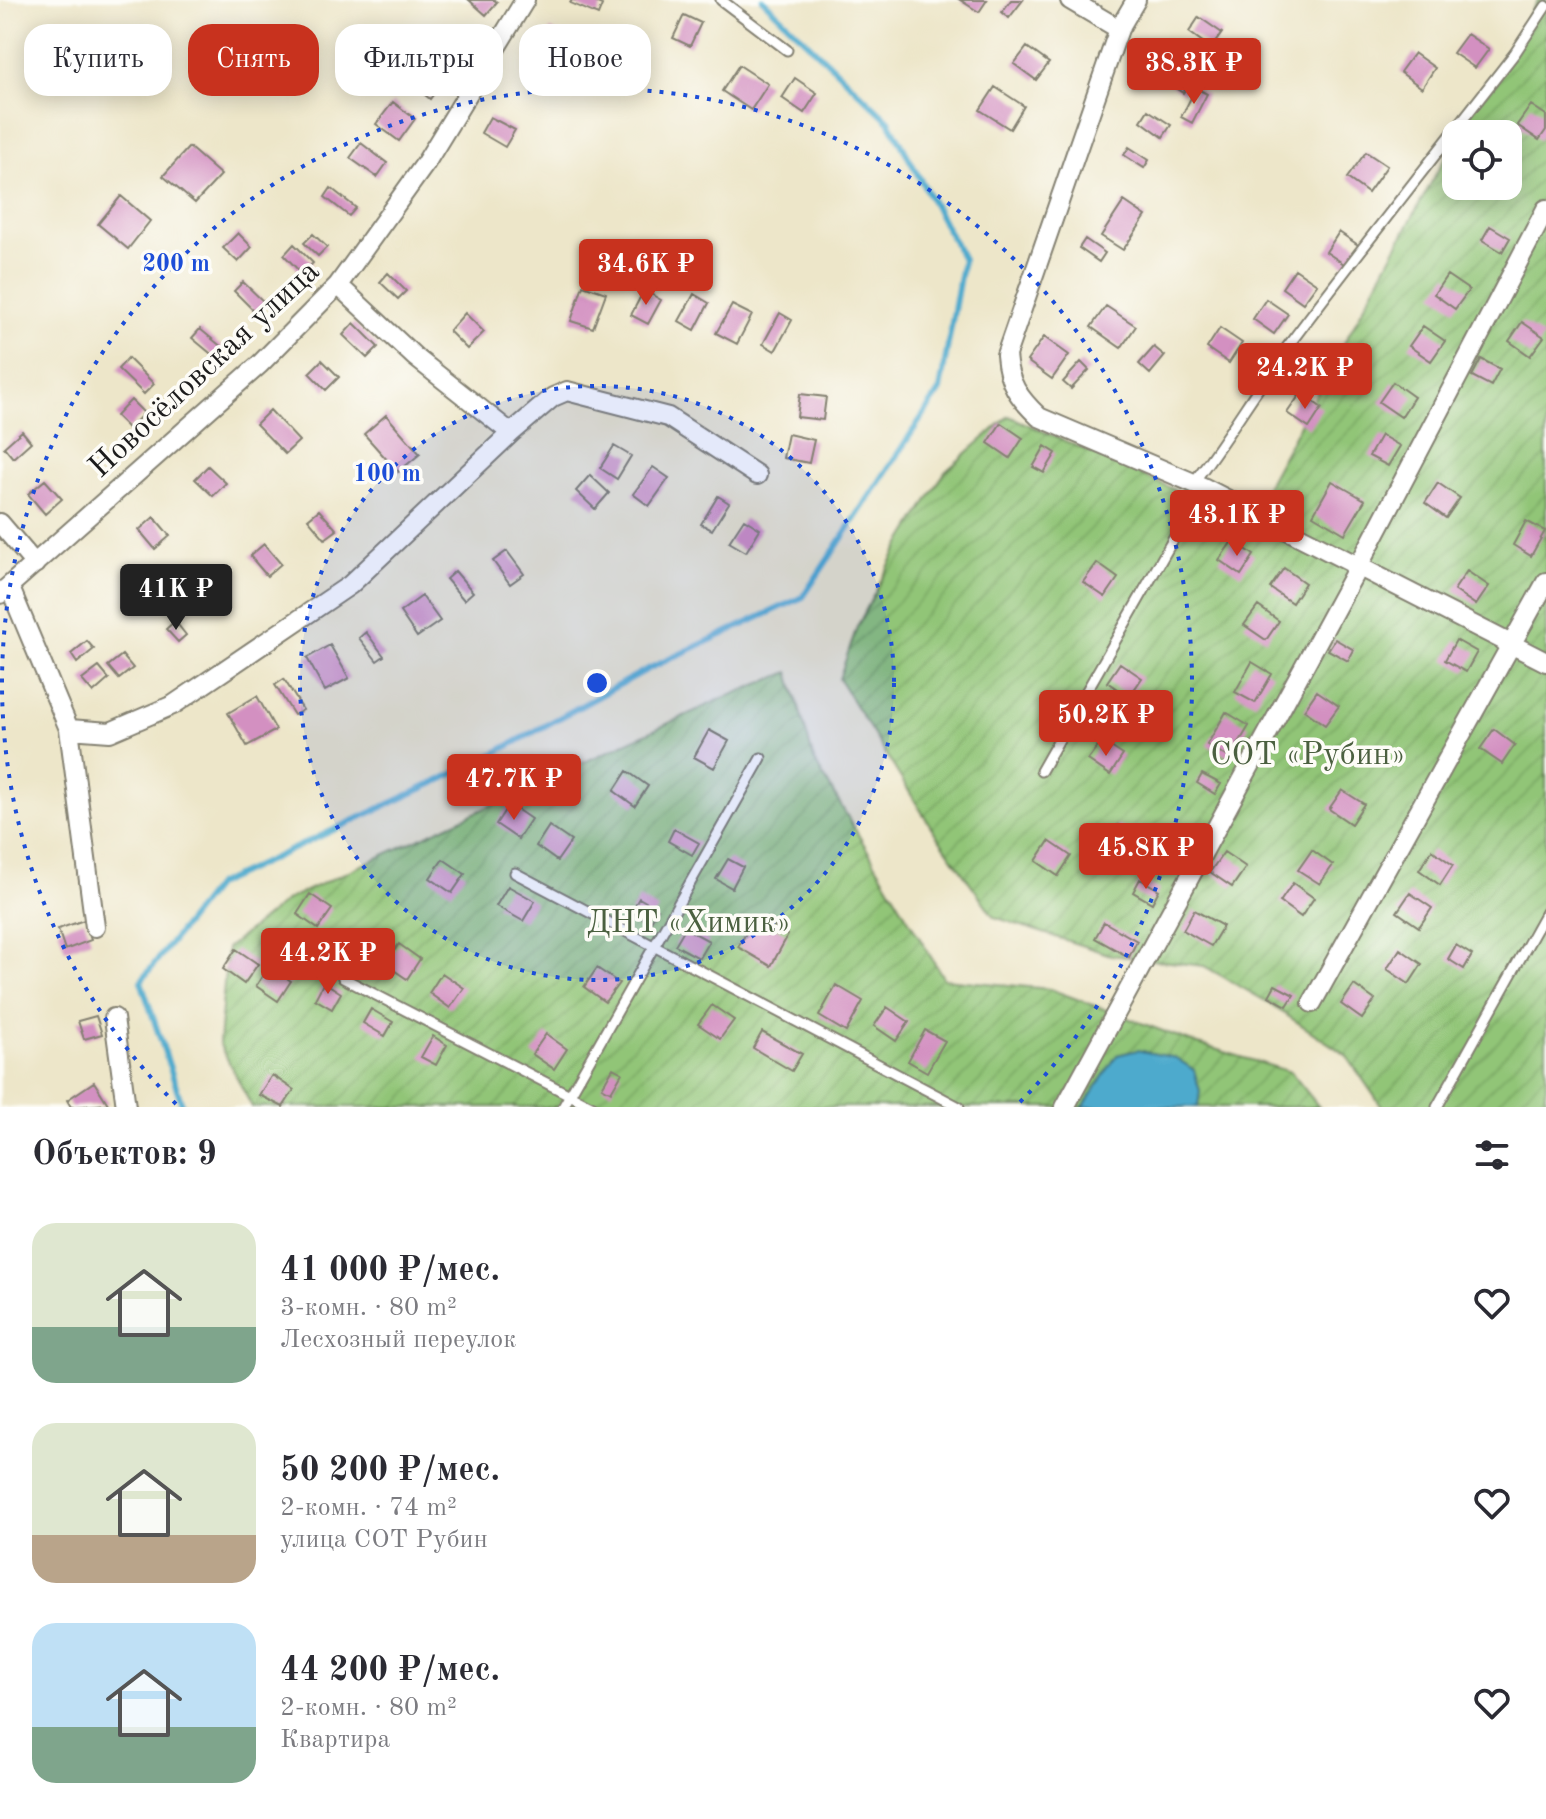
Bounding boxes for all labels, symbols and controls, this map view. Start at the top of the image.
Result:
chip: Купить [24,24,172,96]
chip: Снять [188,24,319,96]
chip: Фильтры [335,24,503,96]
chip: Новое [519,24,651,96]
pin: 38.3K ₽ [1120,38,1268,106]
text: 38.3K ₽ [1145,51,1243,77]
map controls [1442,120,1522,200]
button: locate [1442,120,1522,200]
pin: 34.6K ₽ [572,239,720,307]
text: 34.6K ₽ [597,252,695,278]
text: 200 m [142,253,210,277]
street label: Новосёловская улица [84,256,326,485]
pin: 24.2K ₽ [1231,343,1379,411]
text: 24.2K ₽ [1256,356,1354,382]
text: 100 m [353,463,421,487]
pin: 43.1K ₽ [1163,490,1311,558]
text: 43.1K ₽ [1188,503,1286,529]
pin: 41K ₽ [120,564,232,632]
text: 41K ₽ [138,577,214,603]
centre of rings [583,669,611,697]
pin: 50.2K ₽ [1032,690,1180,758]
text: 50.2K ₽ [1057,703,1155,729]
park label: СОТ «Рубин» [1210,740,1406,772]
pin: 47.7K ₽ [440,754,588,822]
text: 47.7K ₽ [465,767,563,793]
pin: 45.8K ₽ [1072,823,1220,891]
text: 45.8K ₽ [1097,836,1195,862]
park label: ДНТ «Химик» [587,908,791,940]
pin: 44.2K ₽ [254,928,402,996]
text: 44.2K ₽ [279,941,377,967]
icon: filters [1470,1133,1514,1177]
text: Объектов: 9 [32,1138,217,1172]
text: 41 000 ₽/мес. [280,1254,500,1288]
icon: home [96,1255,192,1351]
icon: heart [1470,1281,1514,1325]
text: 3-комн. · 80 m² [280,1295,457,1321]
text: Лесхозный переулок [280,1327,516,1353]
text: 50 200 ₽/мес. [280,1454,500,1488]
icon: home [96,1455,192,1551]
icon: heart [1470,1481,1514,1525]
text: 2-комн. · 74 m² [280,1495,457,1521]
text: улица СОТ Рубин [280,1527,488,1553]
text: 44 200 ₽/мес. [280,1654,500,1688]
icon: home [96,1655,192,1751]
icon: heart [1470,1681,1514,1725]
text: 2-комн. · 80 m² [280,1695,457,1721]
text: Квартира [280,1727,390,1753]

